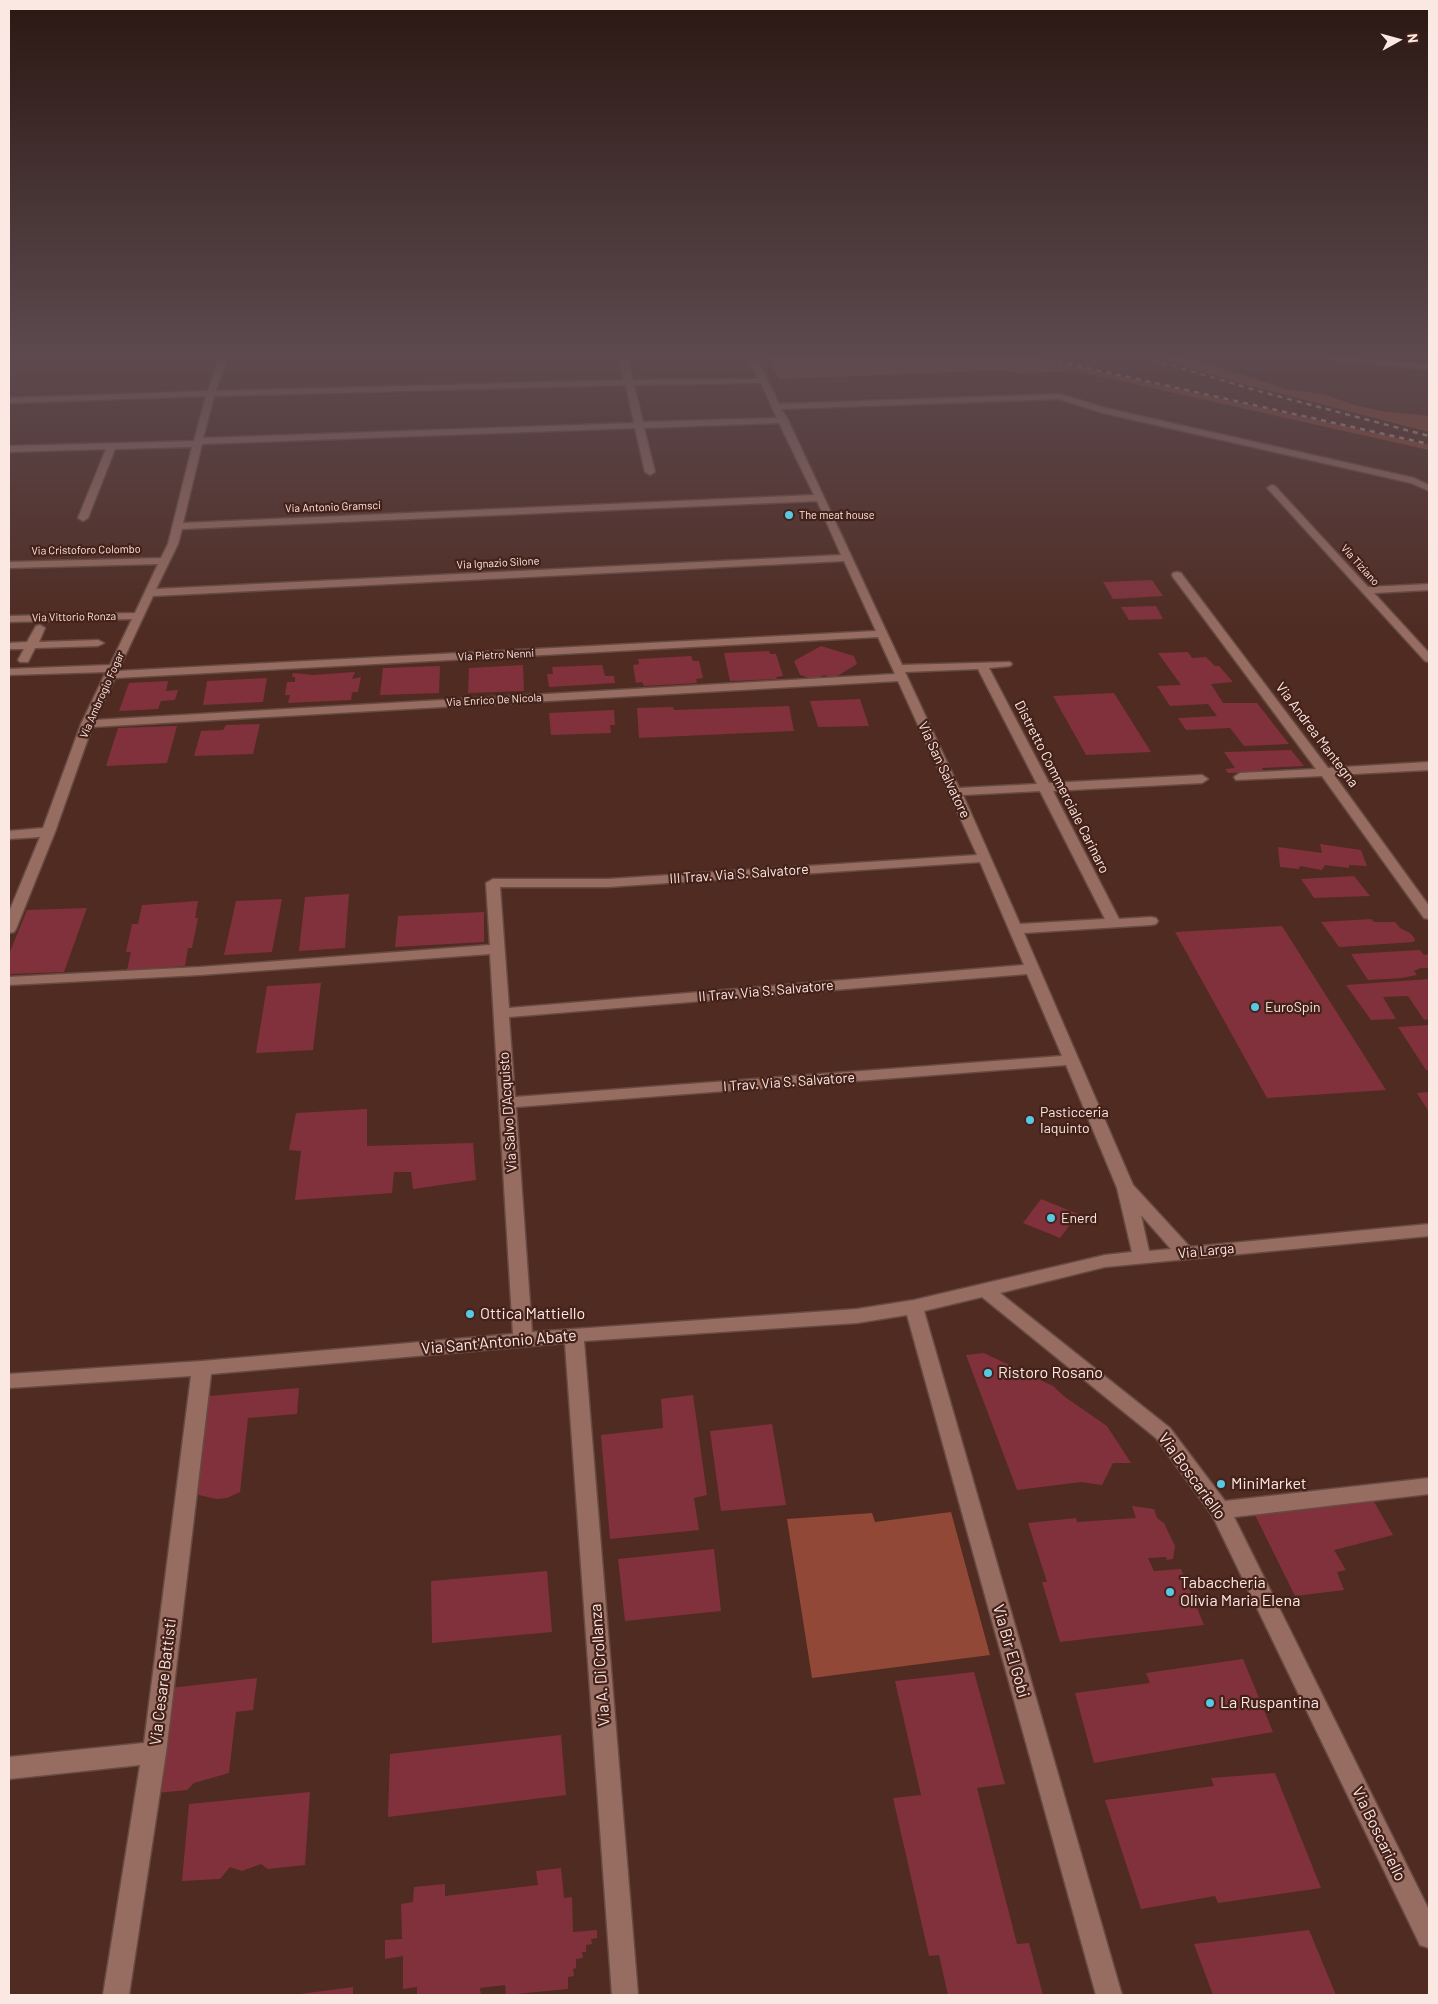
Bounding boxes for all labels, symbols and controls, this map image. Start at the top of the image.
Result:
north arrow [1373,15,1423,65]
text: N [1404,32,1422,44]
street label: Via Antonio Gramsci [285,499,381,515]
place label: The meat house [799,508,875,522]
marker: The meat house [783,509,795,521]
street label: Via Cristoforo Colombo [31,542,141,558]
street label: Via Tiziano [1338,542,1382,588]
street label: Via Ignazio Silone [456,554,540,572]
street label: Via Vittorio Ronza [32,610,116,624]
street label: Via Pietro Nenni [458,646,534,664]
street label: Via Ambrogio Fogar [77,650,127,740]
street label: Via Andrea Mantegna [1272,679,1362,791]
street label: Via Enrico De Nicola [446,691,542,709]
street label: Distretto Commerciale Carinaro [1011,698,1113,876]
street label: Via San Salvatore [914,719,974,821]
street label: III Trav. Via S. Salvatore [669,861,809,887]
street label: II Trav. Via S. Salvatore [698,977,834,1005]
place label: EuroSpin [1265,999,1321,1015]
marker: EuroSpin [1249,1001,1261,1013]
street label: Via Salvo D'Acquisto [495,1051,521,1173]
street label: I Trav. Via S. Salvatore [723,1069,855,1095]
place label: Pasticceria Iaquinto [1040,1104,1109,1136]
marker: Pasticceria Iaquinto [1024,1114,1036,1126]
place label: Enerd [1061,1210,1097,1226]
marker: Enerd [1045,1212,1057,1224]
street label: Via Larga [1177,1240,1235,1262]
place label: Ottica Mattiello [480,1304,585,1324]
marker: Ottica Mattiello [464,1308,476,1320]
street label: Via Sant'Antonio Abate [421,1326,577,1358]
place label: Ristoro Rosano [998,1363,1103,1383]
marker: Ristoro Rosano [982,1367,994,1379]
street label: Via Boscariello [1154,1429,1230,1523]
place label: MiniMarket [1231,1474,1307,1494]
marker: MiniMarket [1215,1478,1227,1490]
place label: Tabaccheria Olivia Maria Elena [1180,1573,1300,1611]
marker: Tabaccheria Olivia Maria Elena [1164,1586,1176,1598]
street label: Via Bir El Gobi [989,1602,1033,1700]
street label: Via A. Di Crollanza [586,1603,614,1727]
street label: Via Cesare Battisti [146,1617,180,1747]
place label: La Ruspantina [1220,1693,1319,1713]
marker: La Ruspantina [1204,1697,1216,1709]
street label: Via Boscariello [1348,1784,1410,1884]

